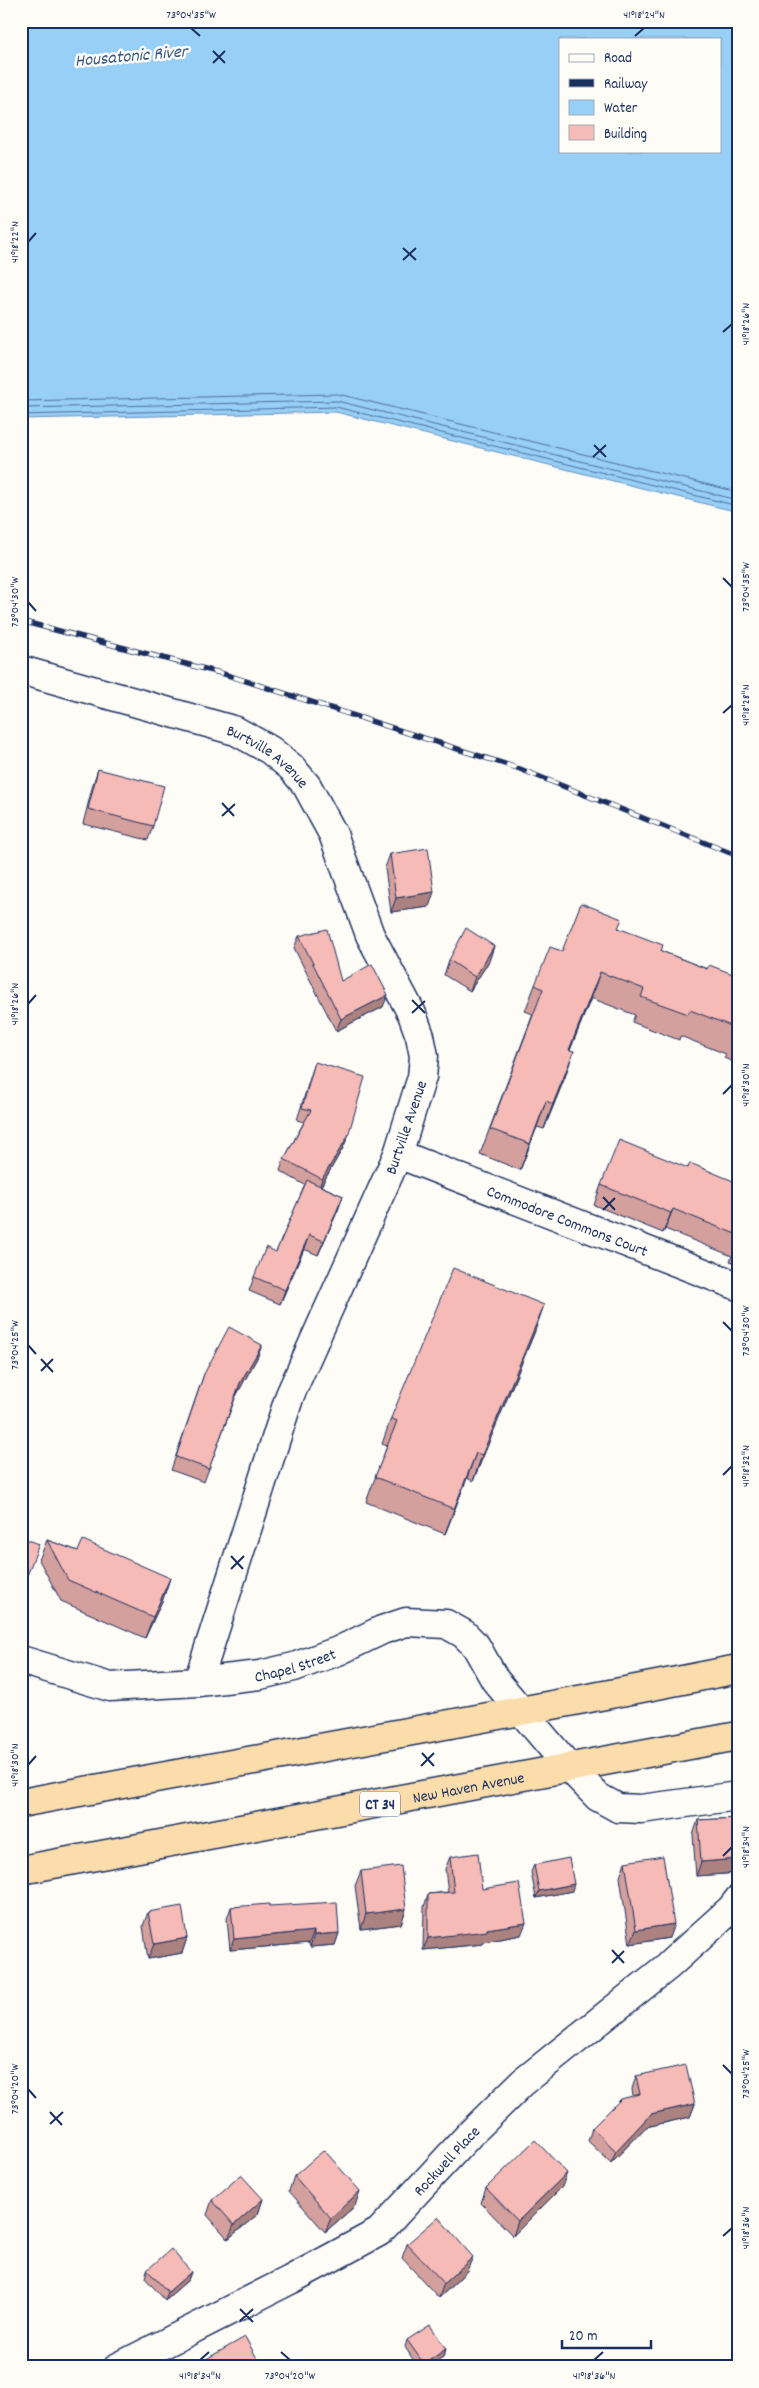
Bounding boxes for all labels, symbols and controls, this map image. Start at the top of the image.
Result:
text: 73°04'35"W [166,7,216,24]
text: 41°18'24"N [623,7,665,24]
legend [559,38,722,152]
water label: Housatonic River [74,40,191,75]
text: Road [604,48,632,70]
text: Railway [604,74,648,96]
text: Water [604,98,638,120]
text: Building [604,124,647,146]
text: 41°18'22"N [7,221,24,263]
text: 41°18'26"N [738,303,755,345]
text: 73°04'35"W [738,562,755,612]
text: 73°04'30"W [7,577,24,627]
text: 41°18'28"N [738,684,755,726]
street label: Burtville Avenue [224,720,313,794]
text: 41°18'26"N [7,983,24,1025]
text: 41°18'30"N [738,1063,755,1107]
street label: Burtville Avenue [381,1078,434,1178]
street label: Commodore Commons Court [483,1180,651,1264]
text: 73°04'30"W [738,1306,755,1356]
text: 73°04'25"W [7,1320,24,1370]
text: 41°18'32"N [738,1445,755,1487]
street label: Chapel Street [254,1644,340,1690]
text: 41°18'30"N [7,1743,24,1787]
street label: New Haven Avenue [411,1767,527,1811]
road number: CT 34 [360,1792,400,1816]
text: 41°18'34"N [738,1826,755,1868]
text: 73°04'25"W [738,2049,755,2099]
text: 73°04'20"W [7,2064,24,2114]
street label: Rockwell Place [409,2121,486,2202]
text: 41°18'36"N [738,2207,755,2249]
scale bar [562,2318,650,2350]
text: 20 m [569,2326,597,2348]
text: 41°18'34"N [179,2368,221,2385]
text: 73°04'20"W [265,2368,315,2385]
text: 41°18'36"N [573,2368,615,2385]

